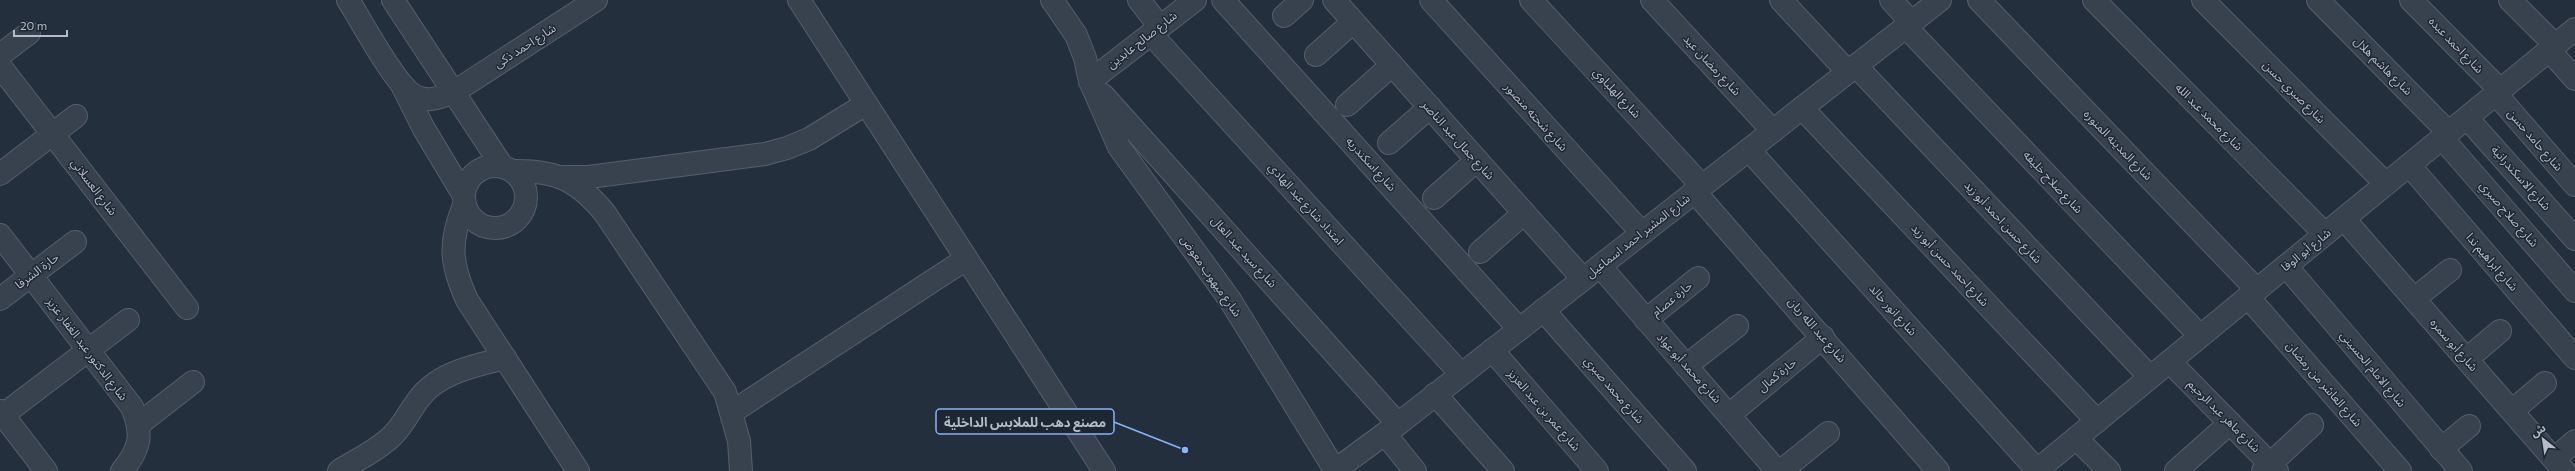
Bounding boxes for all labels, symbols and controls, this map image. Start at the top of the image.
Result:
street label: شارع صالح عابدين [1104,8,1181,73]
scale bar [14,12,67,38]
street label: شارع احمد عبده [2424,13,2487,77]
text: 20 m [20,18,47,32]
street label: شارع احمد ذكى [491,20,560,73]
street label: شارع رمضان عيد [1679,31,1745,100]
street label: شارع هاشم هلال [2349,33,2416,100]
street label: شارع صبري حسن [2258,57,2329,128]
street label: شارع الهلباوي [1588,64,1644,123]
street label: شارع شحته منصور [1499,78,1571,155]
street label: شارع محمد عبد الله [2171,80,2246,155]
street label: شارع جمال عبد الناصر [1417,96,1498,184]
street label: شارع المدينه المنوره [2079,106,2156,184]
street label: شارع حامد حسن [2503,106,2566,175]
street label: شارع اسكندريه [1342,133,1400,195]
street label: شارع الاسكندرانية [2487,142,2554,215]
street label: شارع صلاح خليفه [2019,147,2086,218]
street label: شارع العسلاني [66,155,121,220]
street label: امتداد شارع عبد الهادي [1263,159,1347,250]
street label: شارع حسن احمد أبو زيد [1960,177,2046,267]
street label: شارع صلاح صبري [2475,178,2542,252]
street label: شارع المشير احمد اسماعيل [1583,190,1694,282]
street label: شارع سيد عبد العال [1207,213,1280,292]
street label: شارع احمد حسن أبو زيد [1907,220,1993,310]
street label: شارع أبو الوفا [2278,225,2335,276]
street label: شارع ابراهيم ندا [2462,230,2522,295]
street label: شارع ميهوب معوض [1176,232,1245,321]
street label: حارة الشرفا [12,249,62,292]
street label: حارة عصام [1648,278,1696,321]
street label: شارع انور خالد [1865,281,1920,340]
street label: شارع الدكتور عبد الغفار عزيز [41,293,131,405]
street label: شارع عبد الله ريان [1783,294,1850,367]
street label: شارع أبو سمره [2426,315,2481,376]
street label: شارع الامام الحسيني [2335,328,2410,412]
street label: شارع محمد أبو عواد [1652,329,1725,407]
street label: شارع العاشر من رمضان [2282,338,2366,431]
street label: شارع محمد صبري [1579,353,1648,428]
street label: حارة كمال [1754,355,1799,395]
street label: شارع عمر بن عبد العزيز [1503,365,1584,455]
street label: شارع ماهر عبد الرحيم [2183,376,2264,457]
callout: مصنع دهب للملابس الداخلية [936,409,1114,434]
text: مصنع دهب للملابس الداخلية [944,414,1106,432]
north arrow [2523,419,2563,459]
text: ش [2528,421,2548,440]

